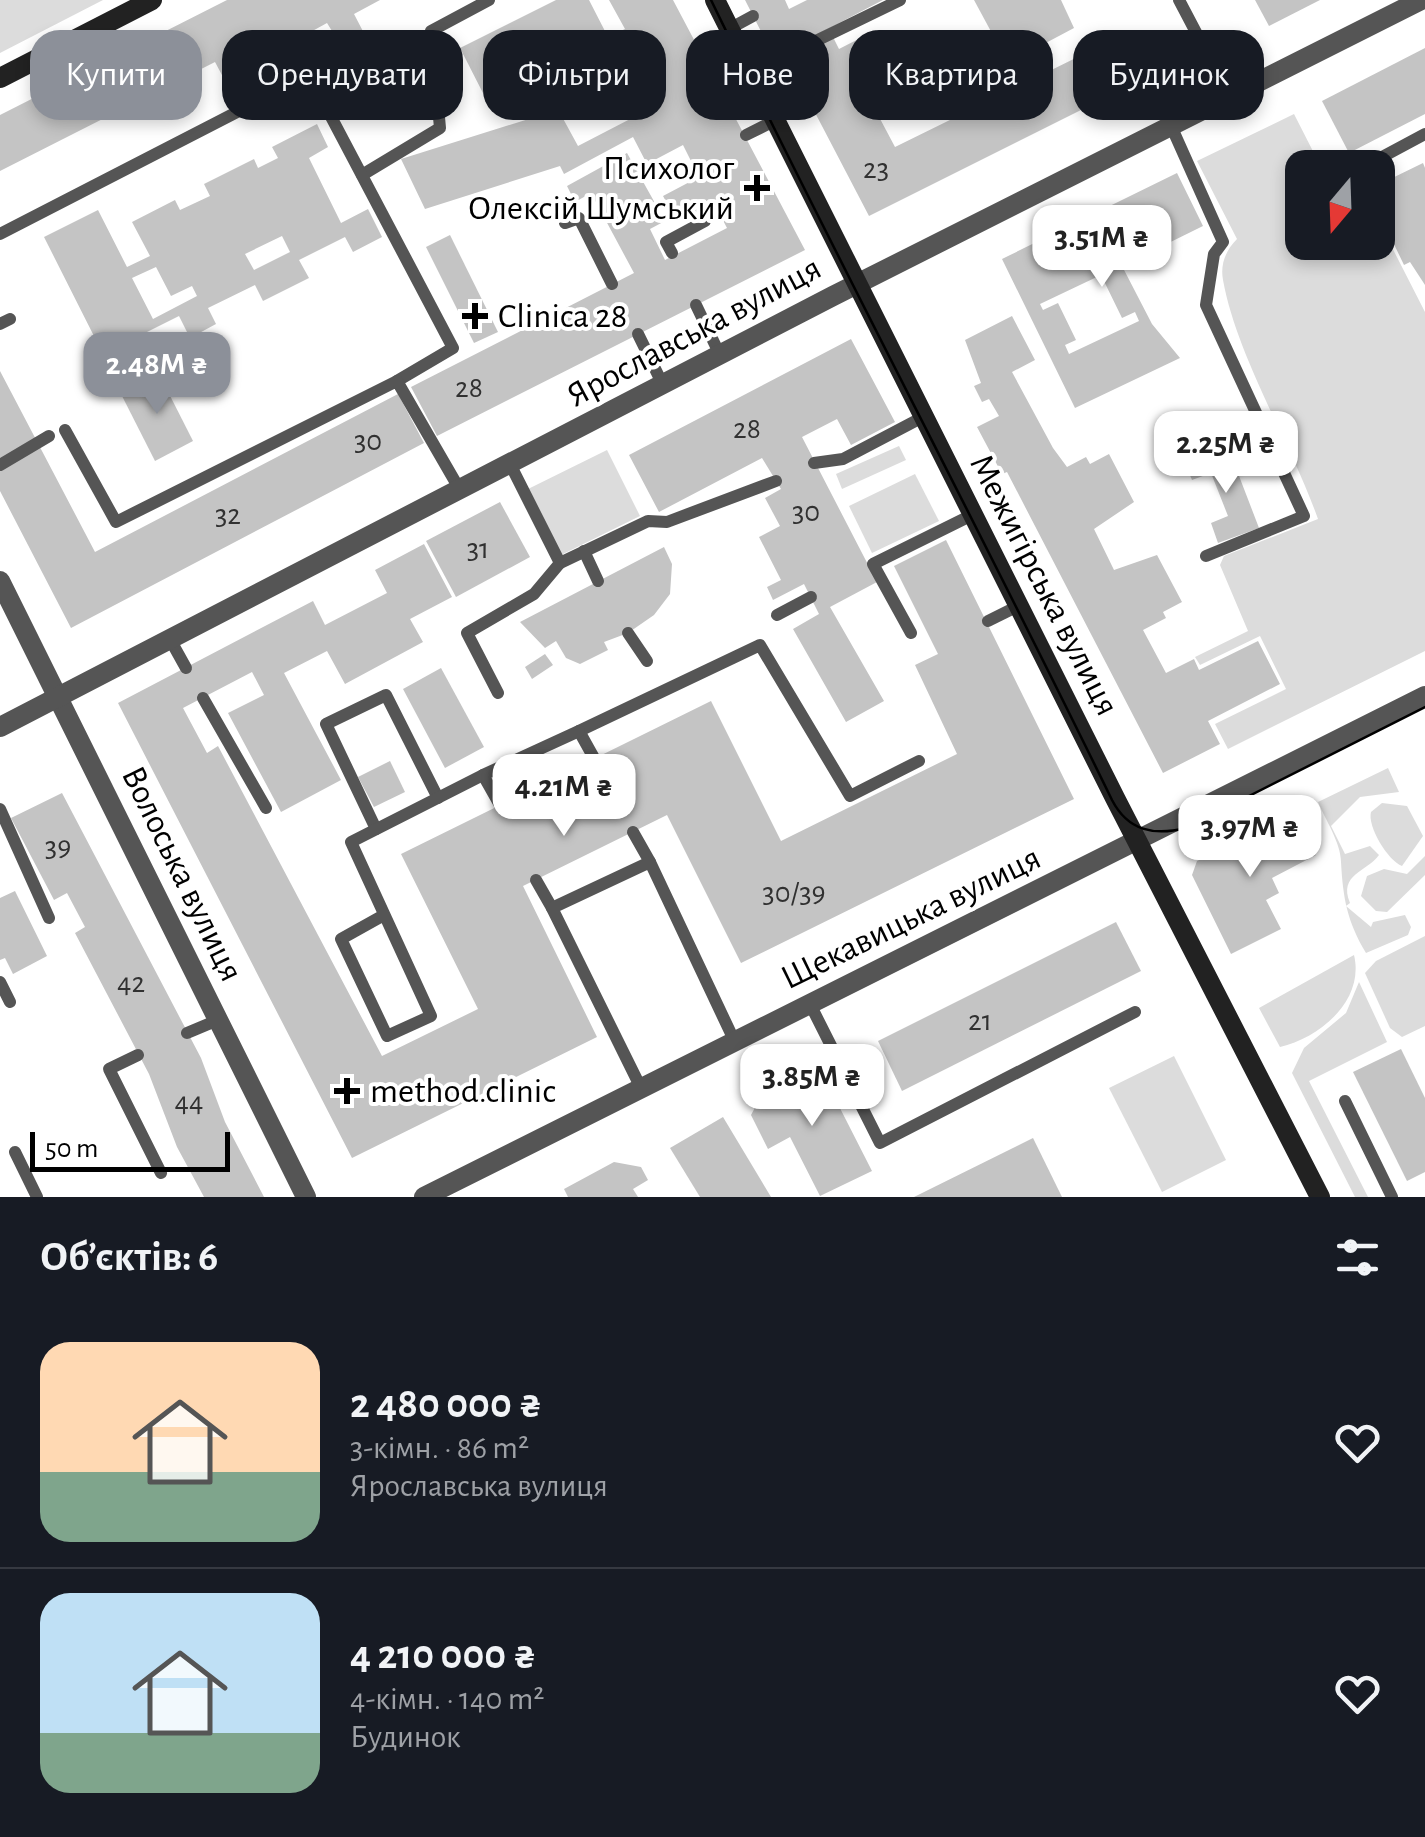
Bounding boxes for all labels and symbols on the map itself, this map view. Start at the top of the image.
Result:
north arrow [1285,150,1395,260]
place label: Психолог Олексій Шумський [468,151,735,226]
house number: 23 [863,154,889,184]
marker: Психолог Олексій Шумський [744,175,770,201]
pin: 3.51M ₴ [1010,205,1194,290]
street label: Ярославська вулиця [561,250,827,414]
place label: Clinica 28 [498,299,627,334]
marker: Clinica 28 [462,303,488,329]
pin: 2.48M ₴ [65,332,249,417]
house number: 28 [455,373,483,403]
pin: 2.25M ₴ [1134,411,1318,496]
house number: 28 [733,414,761,444]
house number: 30 [354,426,382,456]
street label: Межигірська вулиця [963,449,1125,721]
house number: 30 [792,497,820,527]
house number: 32 [215,500,241,530]
house number: 31 [467,534,489,564]
pin: 4.21M ₴ [472,754,656,839]
street label: Волоська вулиця [115,761,249,987]
pin: 3.97M ₴ [1158,795,1342,880]
house number: 39 [45,832,71,862]
street label: Щекавицька вулиця [776,840,1046,996]
house number: 30/39 [762,878,826,908]
house number: 42 [117,968,145,998]
house number: 21 [968,1006,992,1036]
pin: 3.85M ₴ [720,1044,904,1129]
place label: method.clinic [370,1074,556,1109]
marker: method.clinic [334,1078,360,1104]
house number: 44 [175,1087,203,1117]
scale bar [30,1127,230,1172]

